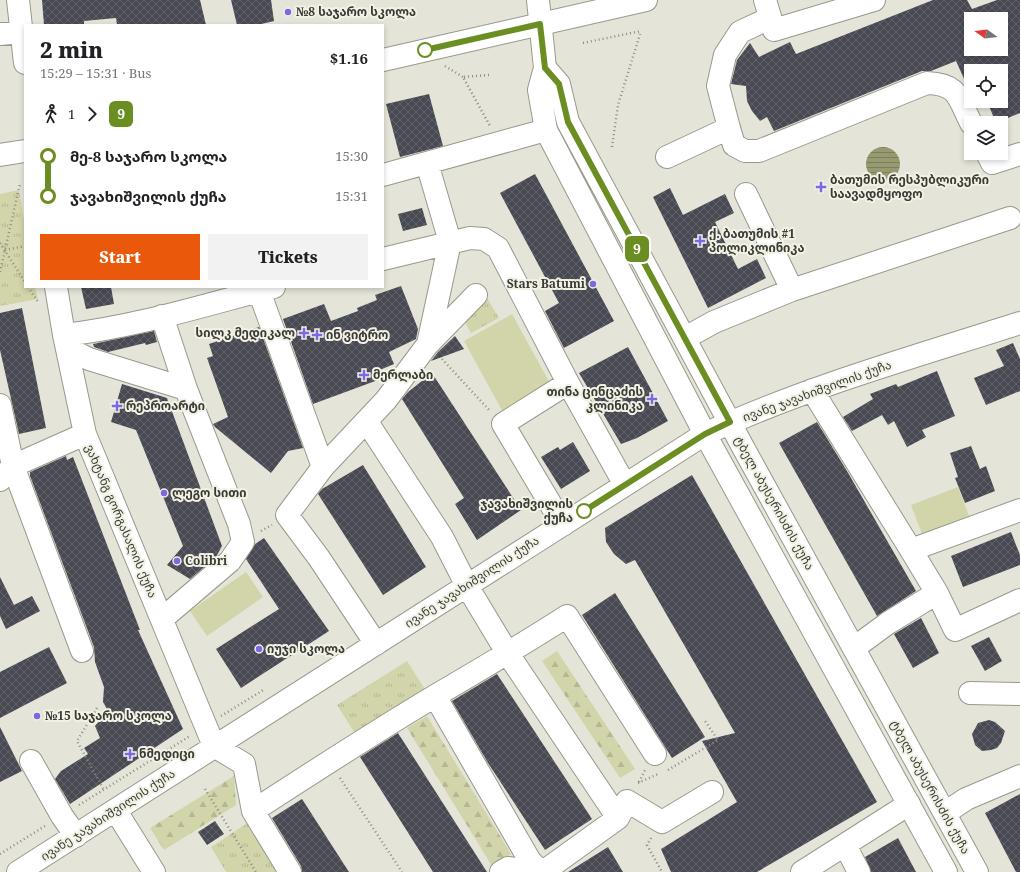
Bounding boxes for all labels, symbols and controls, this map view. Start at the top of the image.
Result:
place label: №8 საჯარო სკოლა [296,3,416,20]
marker: №8 საჯარო სკოლა [283,7,293,17]
north arrow [964,12,1008,56]
map controls [964,12,1008,160]
text: 2 min [40,34,103,64]
unlabelled marker [417,42,433,58]
text: $1.16 [330,48,368,68]
text: 15:29 – 15:31 · Bus [40,64,151,82]
button: locate [964,64,1008,108]
icon: walk [40,103,62,125]
icon: forward [81,103,103,125]
text: 9 [117,104,125,123]
text: 1 [68,105,75,123]
button: layers [964,116,1008,160]
text: მე-8 საჯარო სკოლა [70,146,227,166]
text: 15:30 [335,147,368,165]
place label: ბათუმის რესპუბლიკური საავადმყოფო [830,171,989,202]
marker: ბათუმის რესპუბლიკური საავადმყოფო [815,181,827,193]
text: ჯავახიშვილის ქუჩა [70,186,227,206]
text: 15:31 [335,187,368,205]
place label: ქ. ბათუმის #1 პოლიკლინიკა [709,225,804,256]
button: Start [40,234,200,280]
button: Tickets [208,234,368,280]
marker: ქ. ბათუმის #1 პოლიკლინიკა [694,235,706,247]
line badge: 9 [624,236,650,262]
text: 9 [633,239,641,258]
place label: Stars Batumi [507,275,586,292]
marker: Stars Batumi [588,279,598,289]
place label: სილკ მედიკალ [196,324,295,341]
place label: ინ ვიტრო [326,326,388,343]
marker: სილკ მედიკალ [298,327,310,339]
marker: ინ ვიტრო [311,329,323,341]
street label: ივანე ჯავახიშვილის ქუჩა [740,356,894,425]
place label: მერლაბი [373,366,433,383]
marker: მერლაბი [358,369,370,381]
place label: თინა ცინცაძის კლინიკა [547,383,643,414]
marker: თინა ცინცაძის კლინიკა [646,393,658,405]
place label: რეპროარტი [126,397,205,414]
marker: რეპროარტი [111,400,123,412]
street label: ტბელ აბუსერისძის ქუჩა [730,433,818,573]
street label: ვახტანგ გორგასალის ქუჩა [81,441,162,600]
place label: ლეგო სითი [172,484,246,501]
marker: ლეგო სითი [159,488,169,498]
place label: ჯავახიშვილის ქუჩა [480,495,573,526]
marker: ჯავახიშვილის ქუჩა [576,503,592,519]
street label: ივანე ჯავახიშვილის ქუჩა [401,532,542,632]
place label: Colibri [185,552,228,569]
marker: Colibri [172,556,182,566]
place label: იუჯი სკოლა [267,640,345,657]
marker: იუჯი სკოლა [254,644,264,654]
place label: №15 საჯარო სკოლა [45,707,172,724]
marker: №15 საჯარო სკოლა [32,711,42,721]
street label: ტბელ აბუსერისძის ქუჩა [886,717,974,857]
place label: ნმედიცი [139,745,195,762]
marker: ნმედიცი [124,748,136,760]
street label: ივანე ჯავახიშვილის ქუჩა [37,765,178,865]

